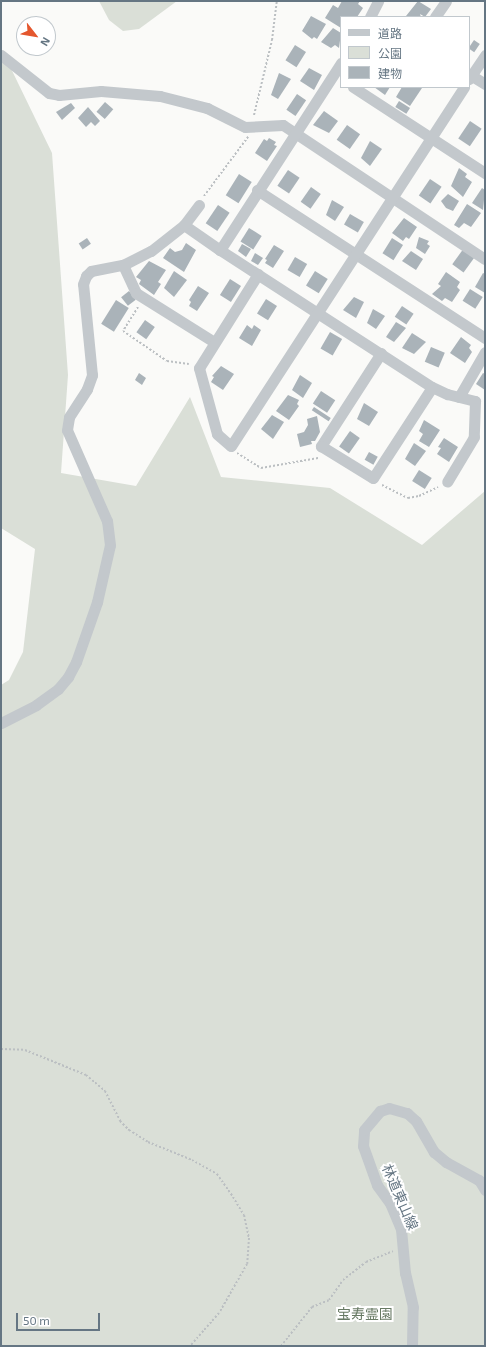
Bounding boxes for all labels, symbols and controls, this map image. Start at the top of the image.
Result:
north arrow [16,16,56,56]
legend [340,16,470,88]
text: 道路 [378,26,402,40]
text: N [38,35,53,49]
text: 公園 [378,46,402,60]
text: 建物 [378,66,402,80]
street label: 林道東山線 [379,1162,421,1232]
scale bar [18,1305,102,1331]
park label: 宝寿霊園 [337,1306,393,1322]
text: 50 m [23,1313,50,1327]

